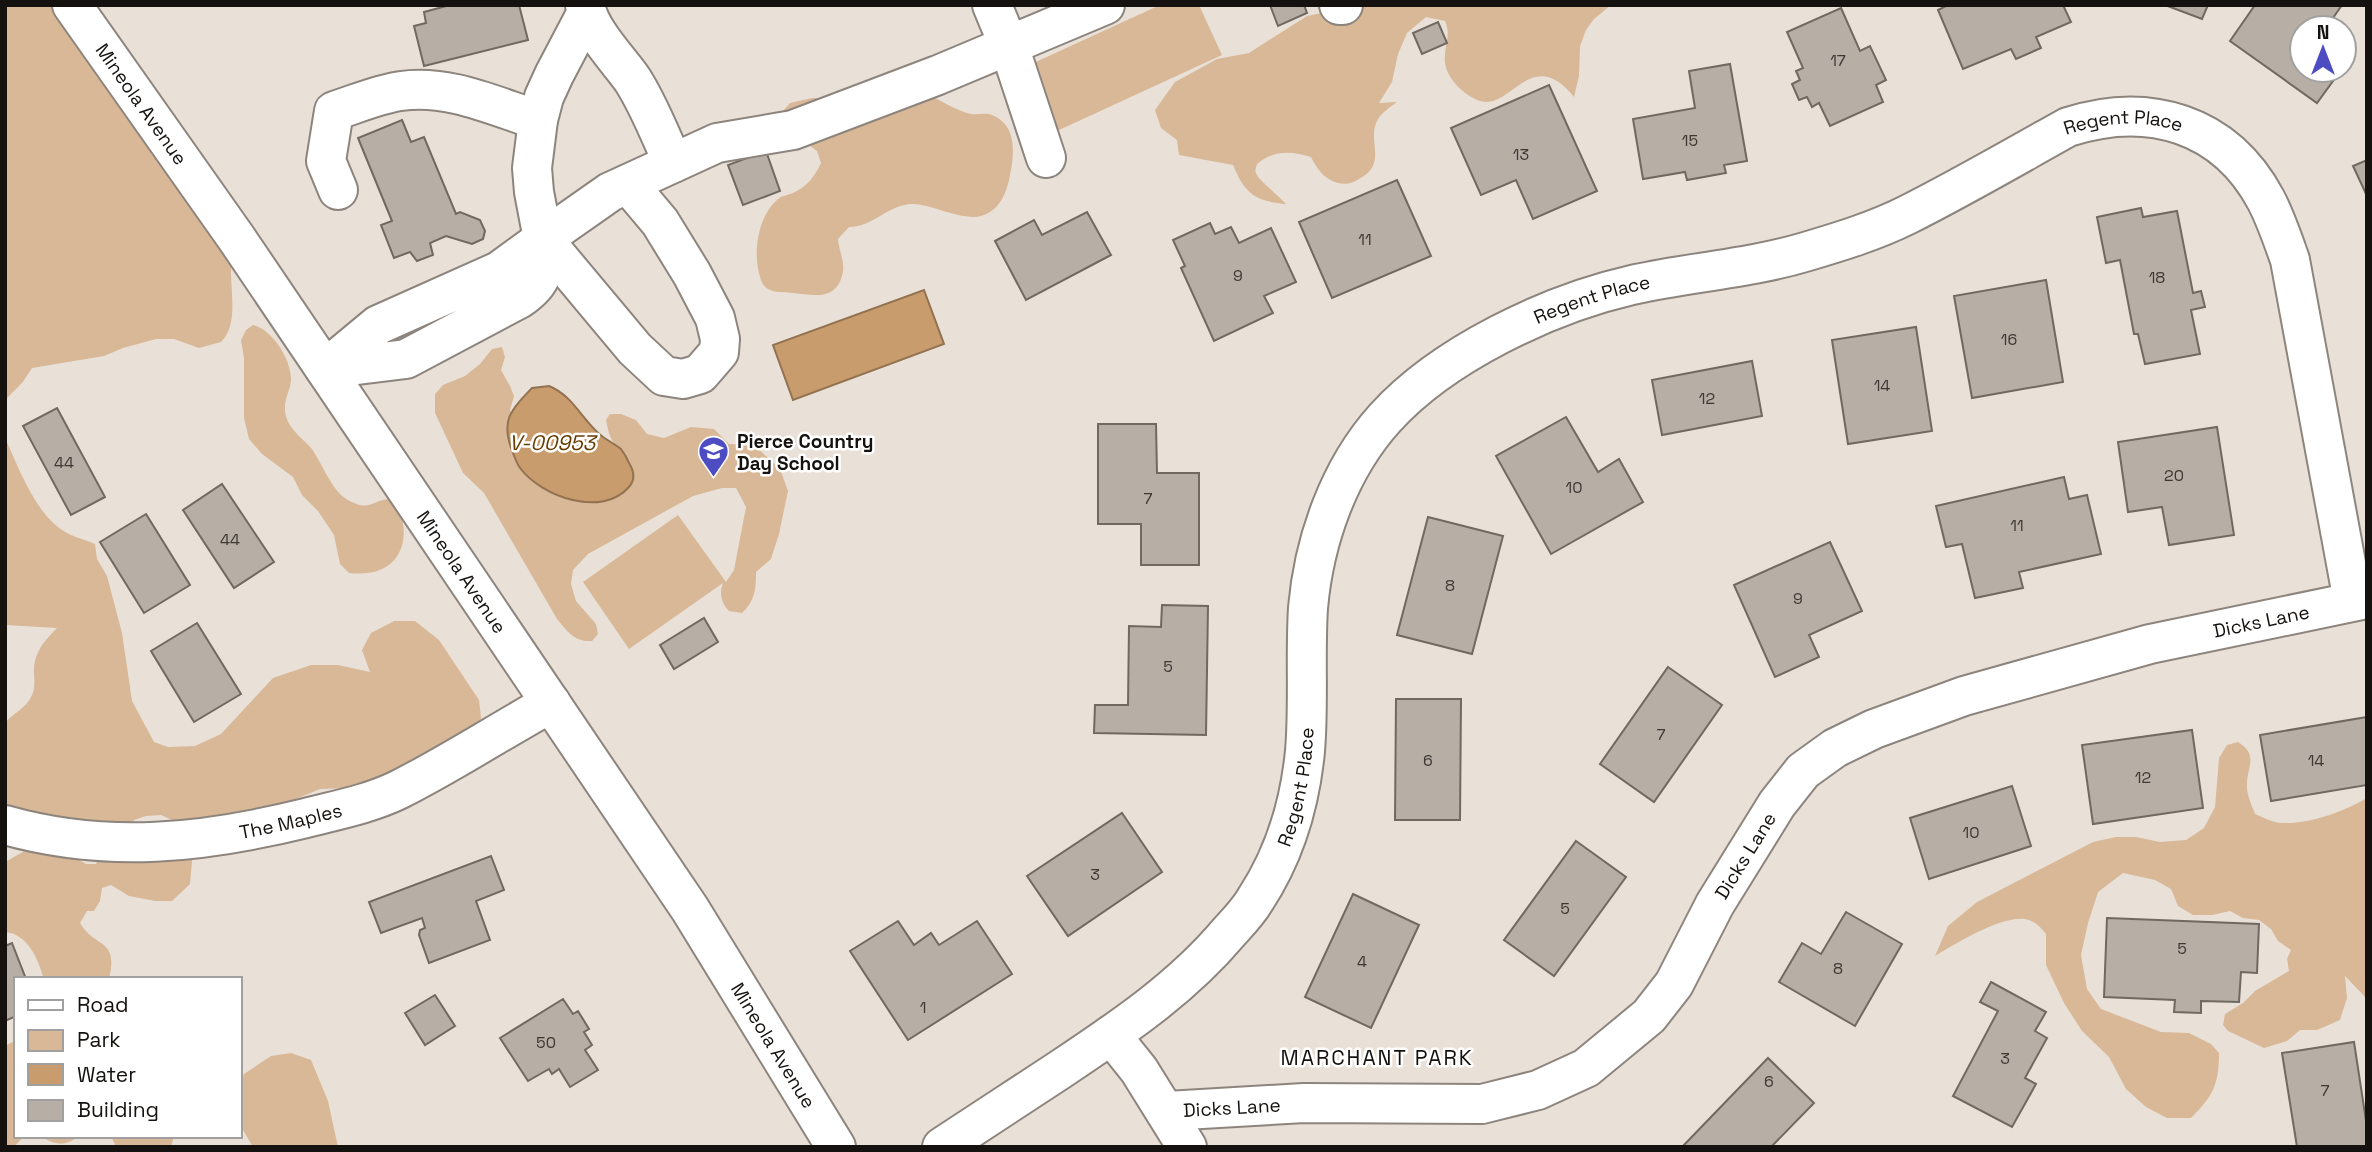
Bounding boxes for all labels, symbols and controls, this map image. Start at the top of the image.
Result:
north arrow [2288,14,2358,84]
text: N [2317,20,2329,45]
street label: Mineola Avenue [90,38,193,170]
house number: 17 [1830,50,1846,71]
street label: Regent Place [2060,104,2186,140]
house number: 15 [1682,130,1698,151]
house number: 13 [1513,144,1529,165]
house number: 11 [1358,229,1372,250]
house number: 9 [1233,265,1243,286]
house number: 18 [2149,267,2165,288]
street label: Regent Place [1530,269,1652,329]
house number: 16 [2001,329,2017,350]
house number: 14 [1874,375,1890,396]
house number: 12 [1699,388,1715,409]
water label: V-00953 [509,429,599,456]
place label: Pierce Country Day School [737,429,874,476]
school or university icon: Pierce Country Day School [697,435,731,479]
house number: 44 [54,452,74,473]
house number: 20 [2164,465,2184,486]
house number: 10 [1566,477,1582,498]
house number: 7 [1143,488,1153,509]
street label: Mineola Avenue [412,505,512,638]
house number: 11 [2010,515,2024,536]
house number: 44 [220,529,240,550]
house number: 8 [1445,575,1455,596]
house number: 9 [1793,588,1803,609]
street label: Dicks Lane [2211,599,2312,643]
house number: 5 [1163,656,1173,677]
house number: 7 [1656,724,1666,745]
street label: Regent Place [1271,727,1319,850]
house number: 6 [1423,750,1433,771]
house number: 14 [2308,750,2324,771]
house number: 12 [2135,767,2151,788]
street label: The Maples [237,797,345,844]
street label: Dicks Lane [1709,807,1781,904]
house number: 10 [1963,822,1979,843]
house number: 3 [1090,864,1100,885]
house number: 5 [1560,898,1570,919]
house number: 5 [2177,938,2187,959]
house number: 4 [1357,951,1367,972]
house number: 8 [1833,958,1843,979]
legend [14,977,242,1138]
street label: Mineola Avenue [726,978,822,1113]
text: Road [77,991,129,1018]
house number: 1 [920,997,926,1018]
text: Park [77,1026,121,1053]
house number: 50 [536,1032,556,1053]
district label: MARCHANT PARK [1280,1044,1474,1071]
house number: 3 [2000,1048,2010,1069]
text: Water [77,1061,136,1088]
house number: 6 [1764,1071,1774,1092]
house number: 7 [2320,1080,2330,1101]
street label: Dicks Lane [1182,1092,1281,1123]
text: Building [77,1096,159,1123]

